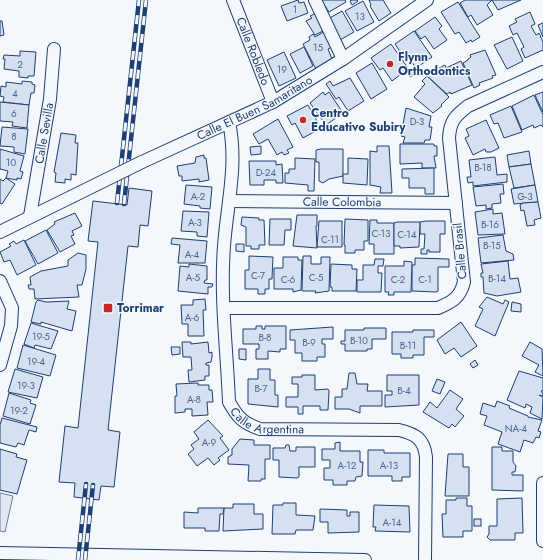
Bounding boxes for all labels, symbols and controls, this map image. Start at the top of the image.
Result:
house number: 1 [293,2,297,17]
house number: 13 [355,9,366,24]
street label: Calle Robledo [232,14,275,88]
house number: 15 [313,40,323,55]
place label: Flynn Orthodontics [398,48,471,80]
house number: 2 [17,57,23,72]
marker: Flynn Orthodontics [385,59,395,69]
house number: 19 [277,62,287,77]
street label: Calle El Buen Samaritano [194,71,316,145]
house number: 4 [12,86,18,101]
street label: Calle Sevilla [30,101,58,165]
place label: Centro Educativo Subiry [311,104,406,136]
house number: 6 [11,106,17,121]
house number: D-3 [410,114,425,129]
marker: Centro Educativo Subiry [298,115,308,125]
house number: 8 [11,129,17,144]
house number: 10 [6,155,16,170]
house number: B-18 [474,160,492,175]
house number: D-24 [256,165,276,180]
house number: A-2 [191,189,206,204]
house number: G-3 [517,189,533,204]
street label: Calle Colombia [303,193,382,211]
house number: A-3 [188,215,203,230]
house number: B-16 [481,217,499,232]
street label: Calle Brasil [449,222,471,280]
house number: C-13 [372,226,391,241]
house number: C-14 [397,227,417,242]
house number: C-11 [321,232,339,247]
house number: B-15 [483,238,501,253]
house number: A-4 [185,247,199,262]
house number: C-7 [251,268,266,283]
house number: A-5 [186,270,201,285]
house number: C-5 [309,270,324,285]
house number: B-14 [488,271,506,286]
house number: C-6 [281,272,296,287]
house number: C-2 [391,272,406,287]
house number: C-1 [418,272,432,287]
place label: Torrimar [117,299,164,317]
marker: Torrimar [102,302,114,314]
house number: A-6 [185,310,199,325]
house number: 19-5 [32,329,50,344]
house number: B-8 [258,330,272,345]
house number: B-10 [350,333,368,348]
house number: B-9 [302,335,316,350]
house number: B-11 [400,338,416,353]
house number: 19-4 [27,354,45,369]
house number: 19-3 [17,378,35,393]
house number: B-7 [255,381,268,396]
house number: B-4 [397,383,411,398]
house number: A-8 [187,392,201,407]
house number: 19-2 [10,403,28,418]
street label: Calle Argentina [226,404,304,438]
house number: NA-4 [505,421,527,436]
house number: A-9 [202,435,216,450]
house number: A-12 [338,458,357,473]
house number: A-13 [380,458,399,473]
house number: A-14 [382,515,402,530]

